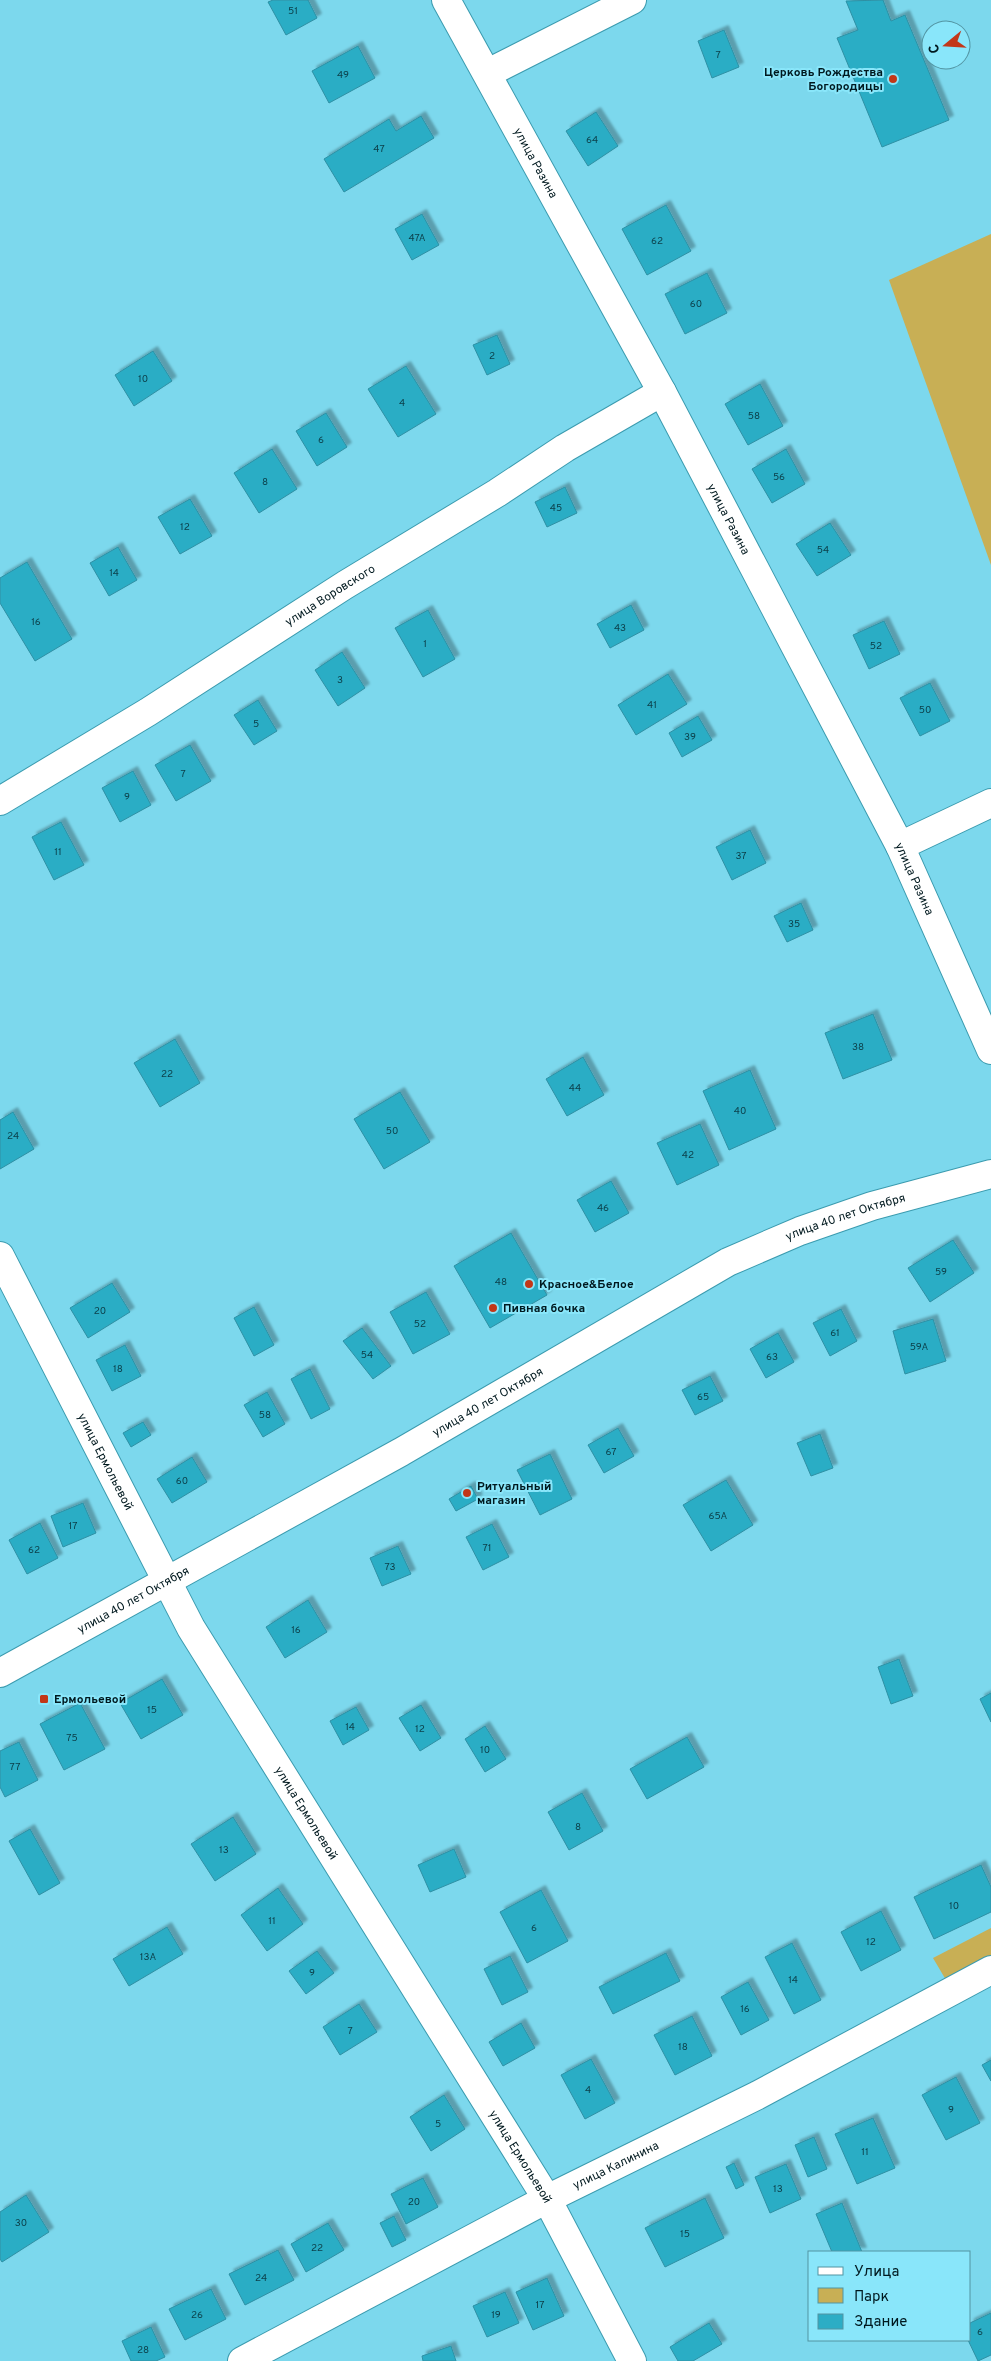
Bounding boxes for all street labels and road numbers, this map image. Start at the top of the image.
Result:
street label: улица Разина [509,125,561,201]
street label: улица Разина [702,481,753,558]
street label: улица Воровского [282,561,379,631]
street label: улица Разина [891,840,937,918]
street label: улица 40 лет Октября [783,1190,907,1245]
street label: улица 40 лет Октября [430,1364,546,1441]
street label: улица Ермольевой [73,1411,136,1513]
street label: улица 40 лет Октября [75,1563,193,1638]
street label: улица Ермольевой [270,1764,341,1863]
street label: улица Ермольевой [485,2107,555,2206]
street label: улица Калинина [570,2138,662,2194]

